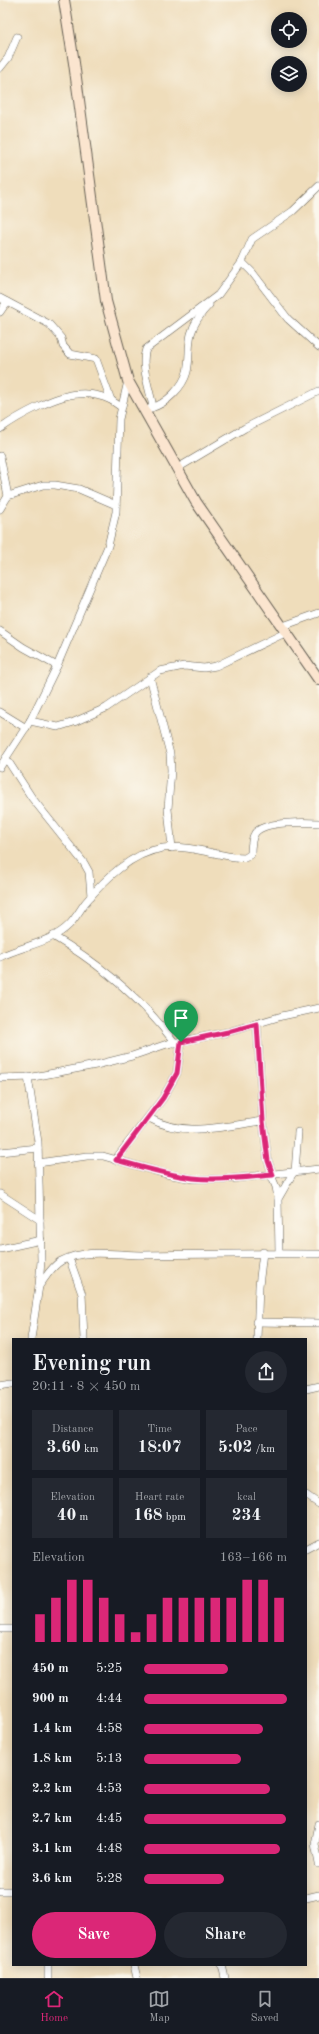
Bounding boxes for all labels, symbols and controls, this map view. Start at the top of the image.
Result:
map controls [271,12,307,92]
button: locate [271,12,307,48]
button: layers [271,56,307,92]
pin [164,1001,198,1042]
icon: arrive [170,1007,192,1029]
button: share [245,1351,287,1393]
text: Evening run [32,1353,151,1375]
text: 20:11 · 8 × 450 m [32,1380,140,1393]
text: Distance [52,1424,93,1435]
text: Time [147,1424,172,1435]
text: Pace [235,1424,258,1435]
text: 3.60 [47,1439,81,1456]
text: 18:07 [137,1439,182,1456]
text: 5:02 [218,1439,252,1456]
text: km [81,1444,98,1455]
text: /km [252,1444,275,1455]
text: Elevation [50,1492,95,1503]
text: Heart rate [135,1492,184,1503]
text: kcal [237,1492,256,1503]
text: 40 [57,1507,76,1524]
text: 168 [133,1507,163,1524]
text: 234 [232,1507,261,1524]
text: m [76,1512,88,1523]
text: bpm [163,1512,186,1523]
text: Elevation [32,1551,85,1564]
text: 163–166 m [220,1551,287,1564]
text: 450 m [32,1662,69,1675]
text: 5:25 [96,1662,122,1675]
text: 900 m [32,1692,69,1705]
text: 4:44 [96,1692,122,1705]
text: 1.4 km [32,1722,72,1735]
text: 4:58 [96,1722,122,1735]
text: 1.8 km [32,1752,72,1765]
text: 5:13 [96,1752,122,1765]
text: 2.2 km [32,1782,72,1795]
text: 4:53 [96,1782,122,1795]
text: 2.7 km [32,1812,72,1825]
text: 4:45 [96,1812,122,1825]
text: 3.1 km [32,1842,72,1855]
text: 4:48 [96,1842,122,1855]
text: 3.6 km [32,1872,72,1885]
text: 5:28 [96,1872,122,1885]
button: Save [32,1912,156,1958]
button: Share [164,1912,287,1958]
tab: Home [40,1988,68,2026]
tab: Map [148,1988,170,2026]
tab: Saved [251,1988,279,2026]

